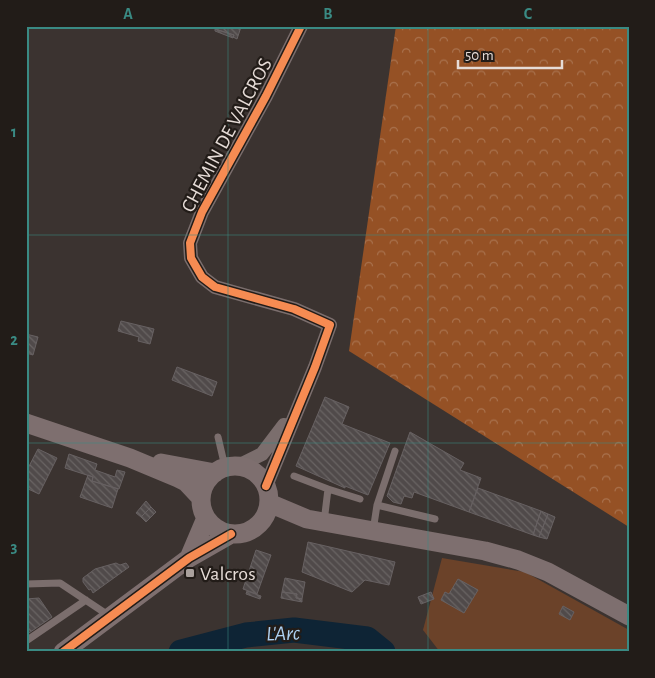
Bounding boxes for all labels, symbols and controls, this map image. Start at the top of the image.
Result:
text: A [123,6,133,22]
text: B [323,6,333,22]
text: C [524,6,533,22]
scale bar [458,38,561,70]
text: 50 m [465,48,494,63]
street label: CHEMIN DE VALCROS [178,55,276,216]
text: 1 [11,124,17,140]
text: 2 [10,332,18,348]
text: 3 [11,539,18,555]
place label: Valcros [200,564,256,584]
marker: Valcros [184,567,196,579]
water label: L'Arc [266,622,301,645]

